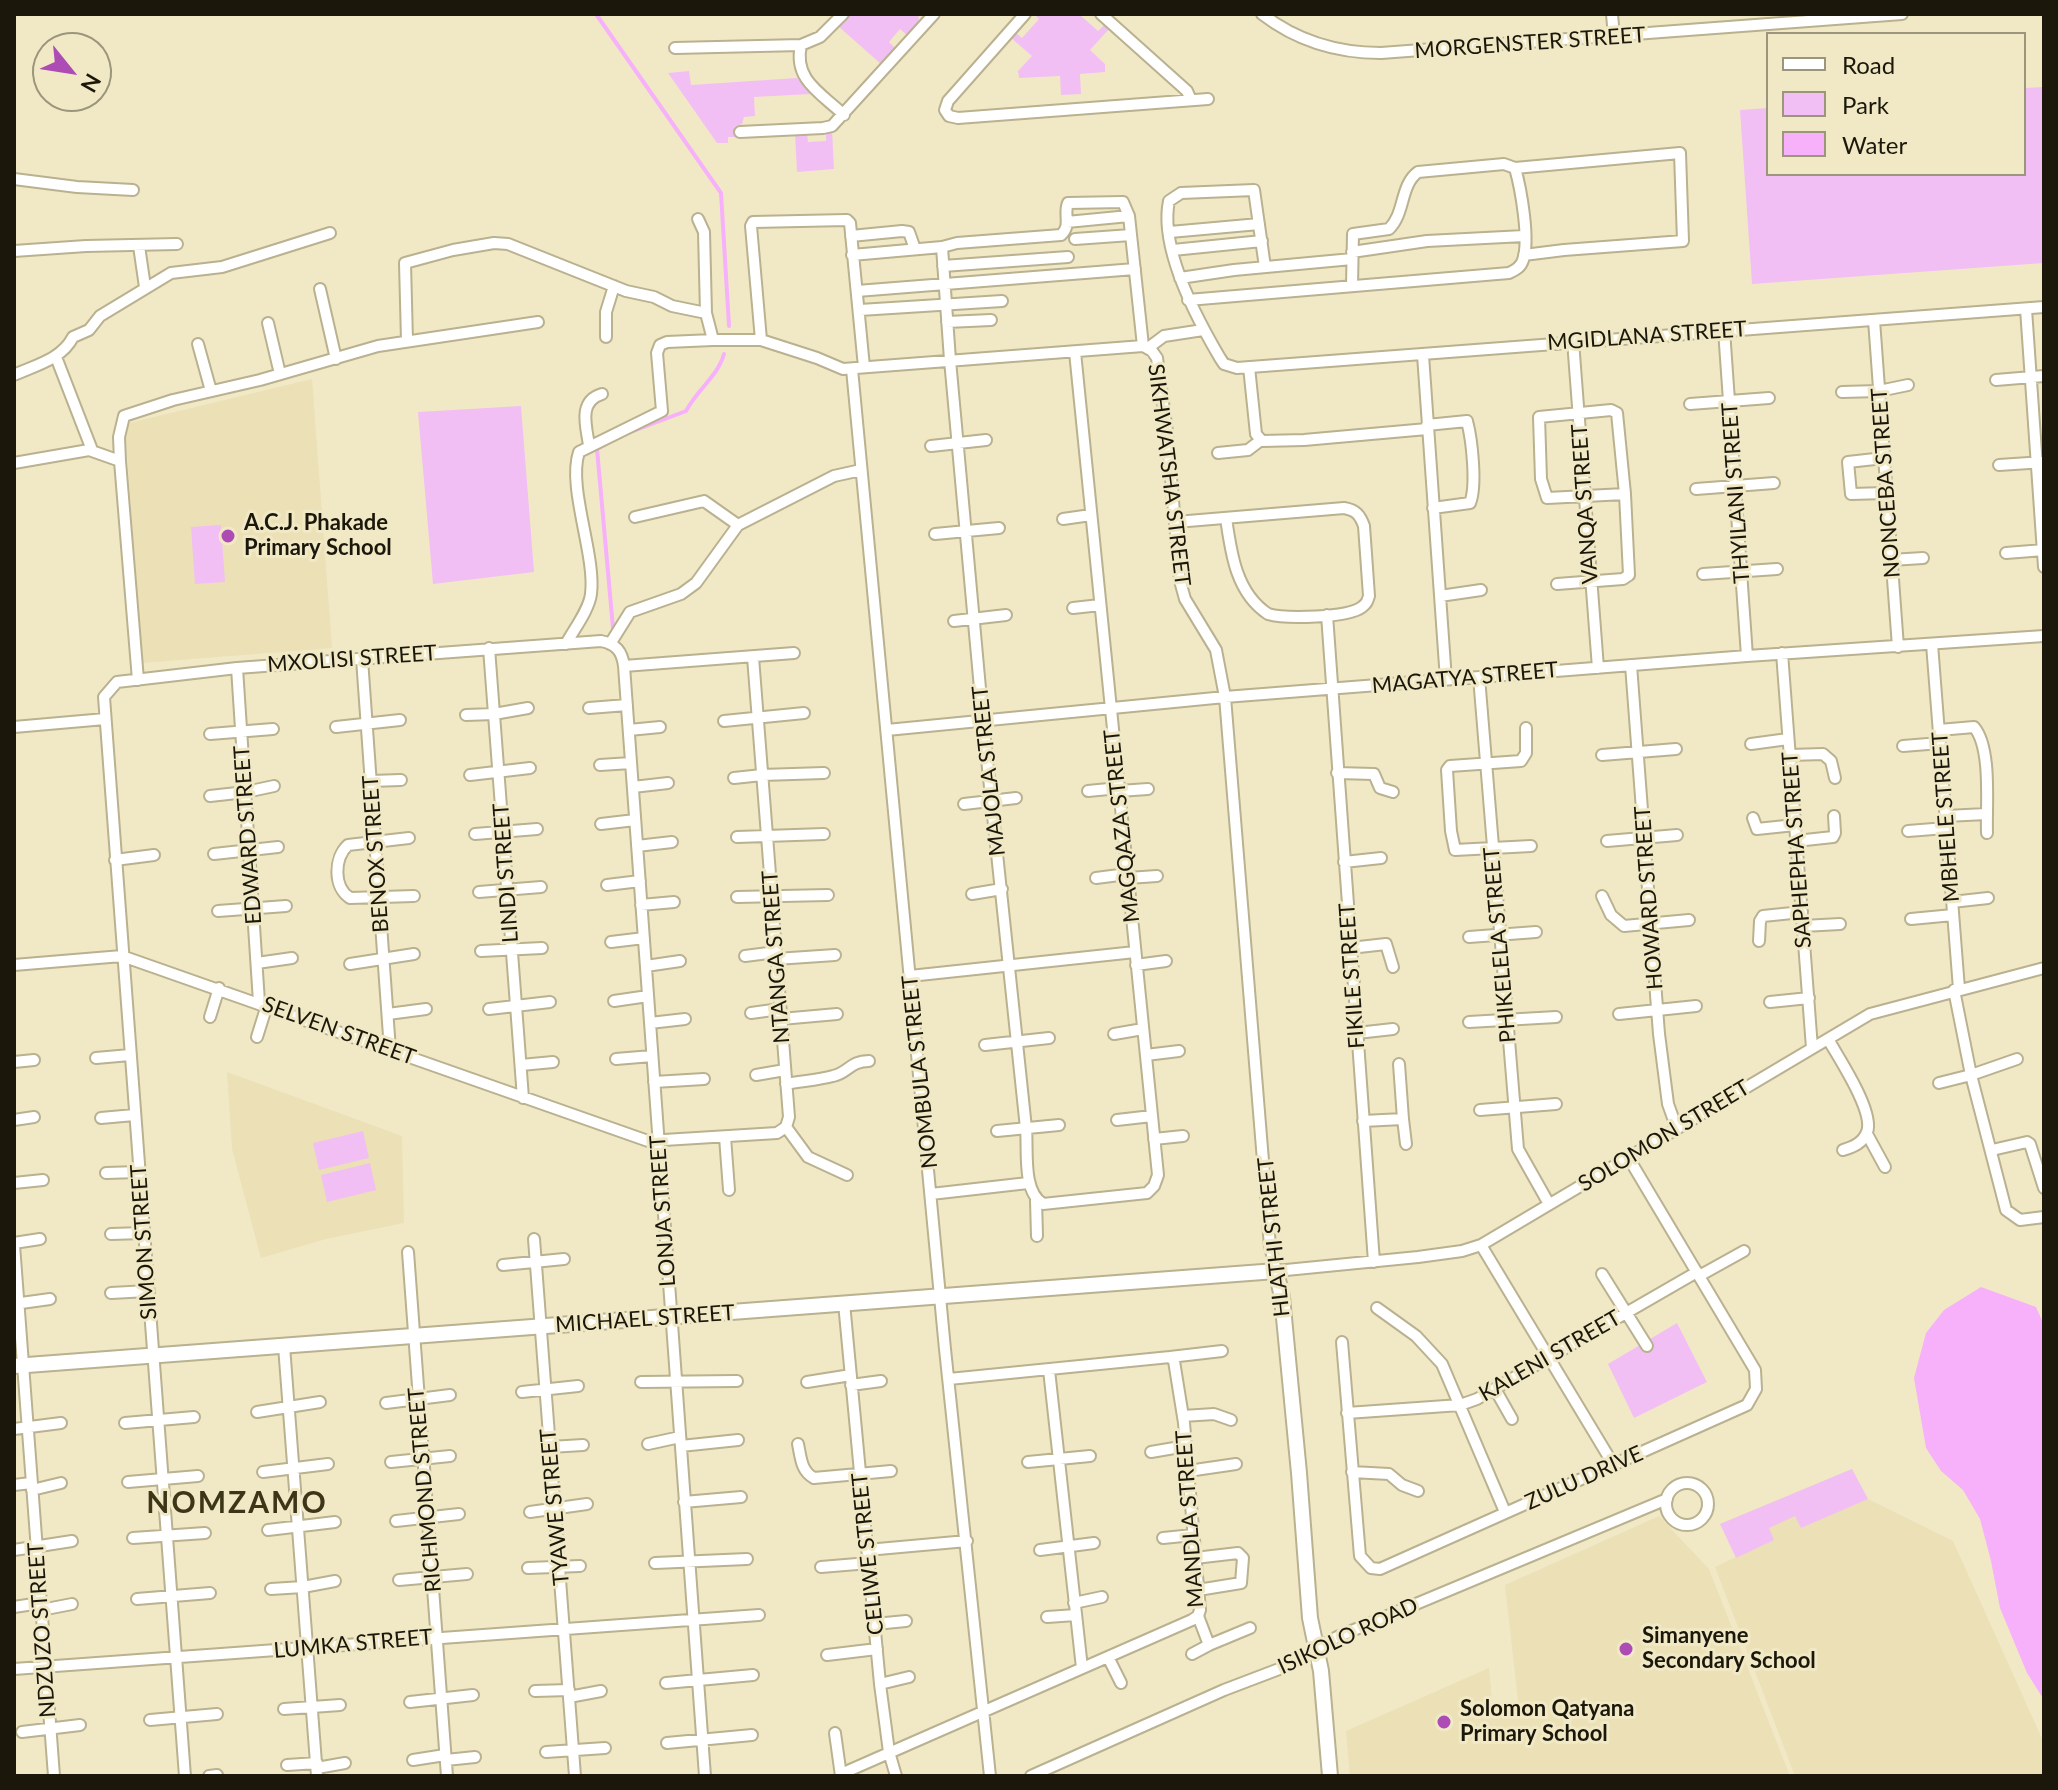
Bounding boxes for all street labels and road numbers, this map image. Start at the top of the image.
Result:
street label: MORGENSTER STREET [1414,22,1646,64]
street label: MGIDLANA STREET [1546,316,1748,356]
street label: SIKHWATSHA STREET [1142,362,1196,588]
street label: NONCEBA STREET [1866,387,1906,579]
street label: THYILANI STREET [1716,402,1756,584]
street label: VANQA STREET [1566,423,1604,585]
street label: MXOLISI STREET [266,640,438,678]
street label: MAGATYA STREET [1371,657,1559,699]
street label: MAJOLA STREET [967,685,1011,857]
street label: MAGQAZA STREET [1099,728,1145,924]
street label: MBHELE STREET [1927,731,1965,903]
street label: EDWARD STREET [229,745,267,925]
street label: SAPHEPHA STREET [1777,751,1817,949]
street label: BENOX STREET [357,774,395,934]
street label: LINDI STREET [488,802,524,944]
street label: HOWARD STREET [1629,805,1669,991]
street label: PHIKELELA STREET [1478,846,1522,1044]
street label: NTANGA STREET [757,870,795,1044]
street label: FIKILE STREET [1334,902,1370,1050]
street label: NOMBULA STREET [897,974,943,1170]
street label: SELVEN STREET [259,991,419,1071]
street label: SOLOMON STREET [1574,1074,1754,1198]
street label: LONJA STREET [645,1134,681,1288]
street label: HLATHI STREET [1253,1156,1295,1318]
street label: SIMON STREET [125,1163,163,1321]
street label: MICHAEL STREET [554,1300,736,1338]
street label: KALENI STREET [1474,1305,1626,1407]
street label: RICHMOND STREET [403,1386,447,1594]
street label: TYAWE STREET [535,1427,575,1587]
street label: MANDLA STREET [1171,1429,1209,1609]
street label: ZULU DRIVE [1521,1440,1647,1516]
street label: CELIWE STREET [846,1472,890,1636]
street label: NDZUZO STREET [23,1541,61,1719]
street label: ISIKOLO ROAD [1274,1592,1422,1680]
street label: LUMKA STREET [272,1624,434,1664]

